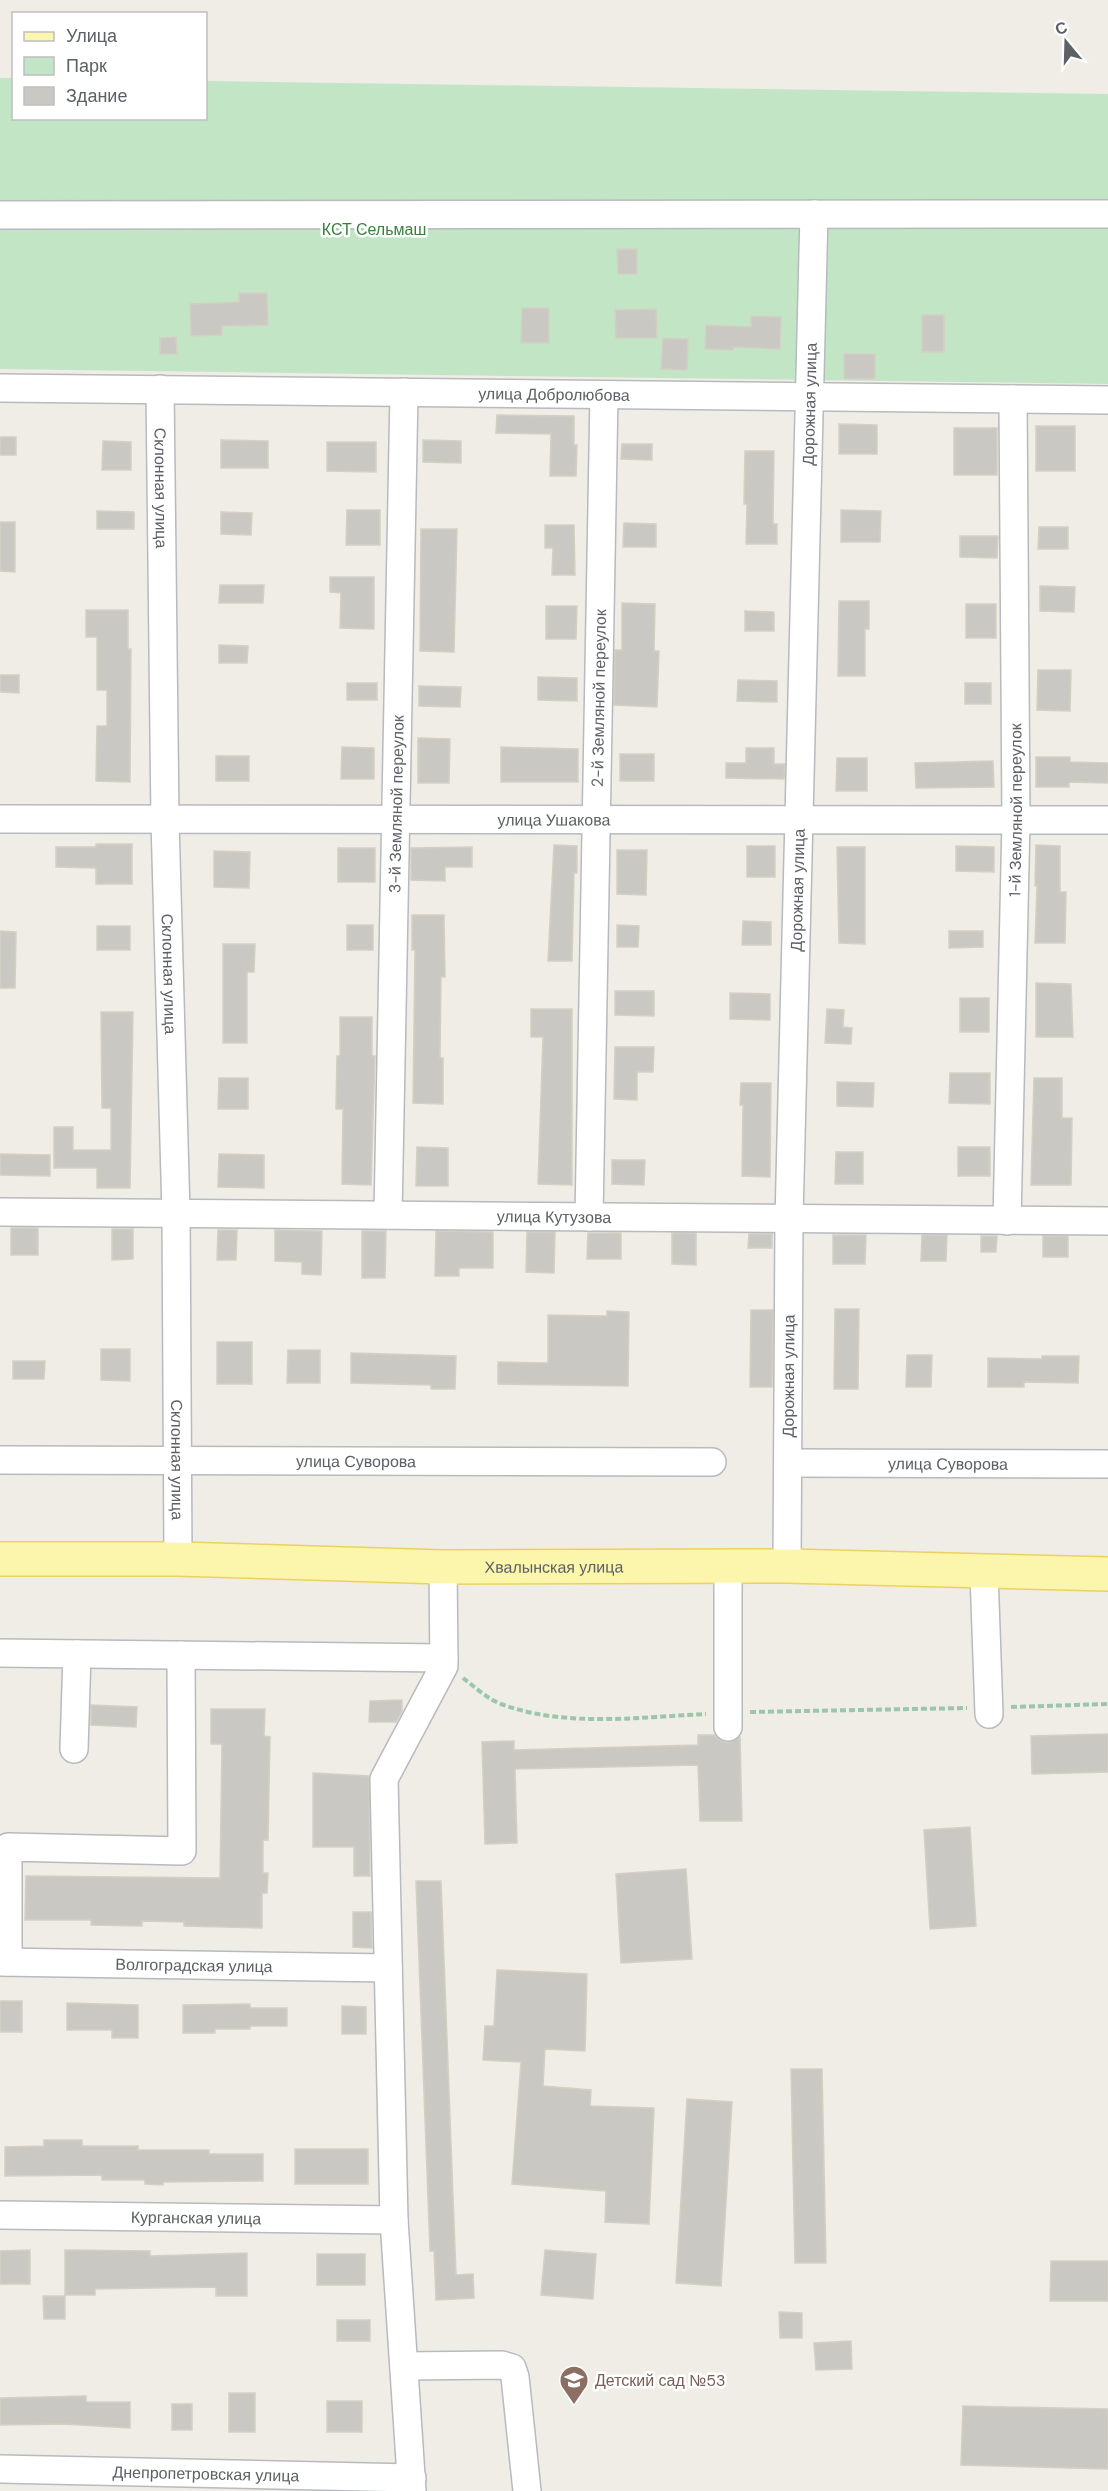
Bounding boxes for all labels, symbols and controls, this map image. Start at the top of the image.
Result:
legend [12,12,207,120]
north arrow [1036,12,1096,72]
text: С [1052,16,1071,40]
text: Улица [66,24,118,48]
text: Парк [66,54,107,78]
text: Здание [66,84,127,108]
park label: КСТ Сельмаш [322,219,426,240]
street label: Дорожная улица [798,342,822,466]
street label: улица Добролюбова [478,383,630,406]
street label: Склонная улица [149,428,172,549]
street label: 2-й Земляной переулок [587,608,611,787]
street label: 3-й Земляной переулок [384,714,409,893]
street label: 1-й Земляной переулок [1004,722,1027,897]
street label: улица Ушакова [498,809,611,831]
street label: Дорожная улица [786,828,810,952]
street label: Склонная улица [157,913,181,1035]
street label: улица Кутузова [497,1206,611,1228]
street label: Дорожная улица [778,1314,799,1438]
street label: Склонная улица [166,1399,188,1520]
street label: улица Суворова [296,1451,416,1472]
street label: улица Суворова [888,1453,1008,1475]
street label: Хвалынская улица [484,1556,623,1578]
street label: Волгоградская улица [115,1954,273,1977]
street label: Курганская улица [131,2207,261,2229]
school or university icon: Детский сад №53 [558,2364,590,2406]
place label: Детский сад №53 [595,2370,725,2391]
street label: Днепропетровская улица [112,2461,300,2487]

